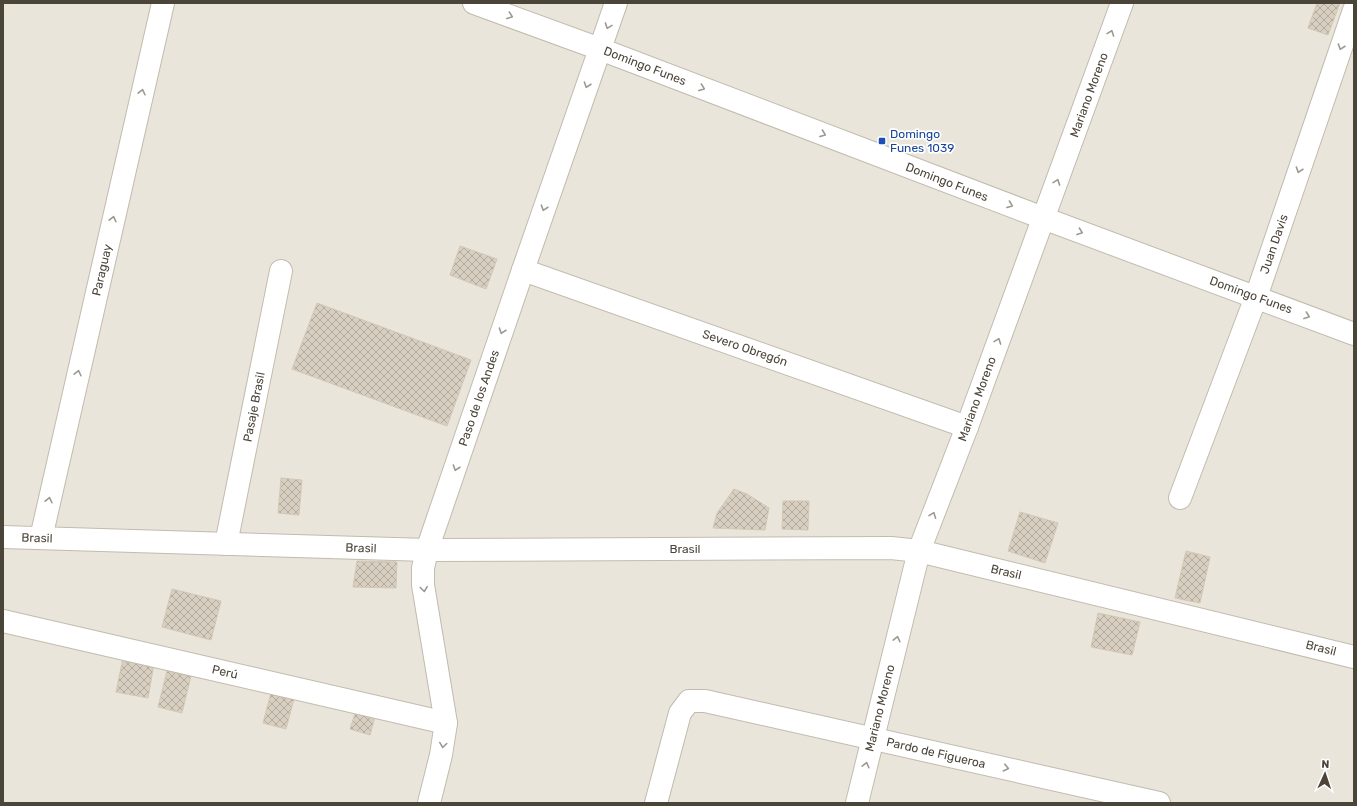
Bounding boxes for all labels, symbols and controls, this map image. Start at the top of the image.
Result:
one-way arrow [507,12,514,20]
one-way arrow [604,22,613,29]
one-way arrow [1107,30,1115,37]
one-way arrow [1338,43,1346,50]
street label: Domingo Funes [602,44,688,88]
street label: Mariano Moreno [1067,51,1111,139]
one-way arrow [583,82,592,89]
one-way arrow [698,83,705,91]
one-way arrow [138,89,146,95]
place label: Domingo Funes 1039 [890,127,954,155]
one-way arrow [819,130,826,138]
marker: Domingo Funes 1039 [877,136,887,146]
street label: Domingo Funes [904,160,990,204]
one-way arrow [1296,166,1304,173]
one-way arrow [1052,178,1060,185]
one-way arrow [1006,201,1013,209]
one-way arrow [540,205,549,212]
street label: Juan Davis [1257,212,1291,276]
one-way arrow [109,216,117,222]
one-way arrow [1076,227,1083,235]
street label: Paraguay [89,242,115,297]
street label: Domingo Funes [1208,274,1294,316]
one-way arrow [1303,311,1310,320]
street label: Severo Obregón [701,327,789,369]
one-way arrow [498,328,507,335]
one-way arrow [994,337,1002,344]
street label: Paso de los Andes [456,348,502,448]
street label: Mariano Moreno [955,355,999,443]
one-way arrow [74,370,82,376]
street label: Pasaje Brasil [240,371,268,443]
one-way arrow [452,464,460,471]
one-way arrow [45,497,53,503]
one-way arrow [928,511,936,518]
street label: Brasil [21,530,53,546]
street label: Brasil [345,540,377,556]
street label: Brasil [669,542,701,556]
street label: Brasil [989,562,1023,582]
one-way arrow [419,586,428,592]
one-way arrow [892,636,901,643]
street label: Brasil [1304,637,1338,659]
street label: Perú [211,662,239,682]
street label: Mariano Moreno [862,663,898,753]
street label: Pardo de Figueroa [885,735,987,771]
one-way arrow [439,742,448,748]
north arrow [1305,754,1345,794]
text: N [1321,758,1330,771]
one-way arrow [861,762,870,769]
one-way arrow [1003,764,1009,772]

